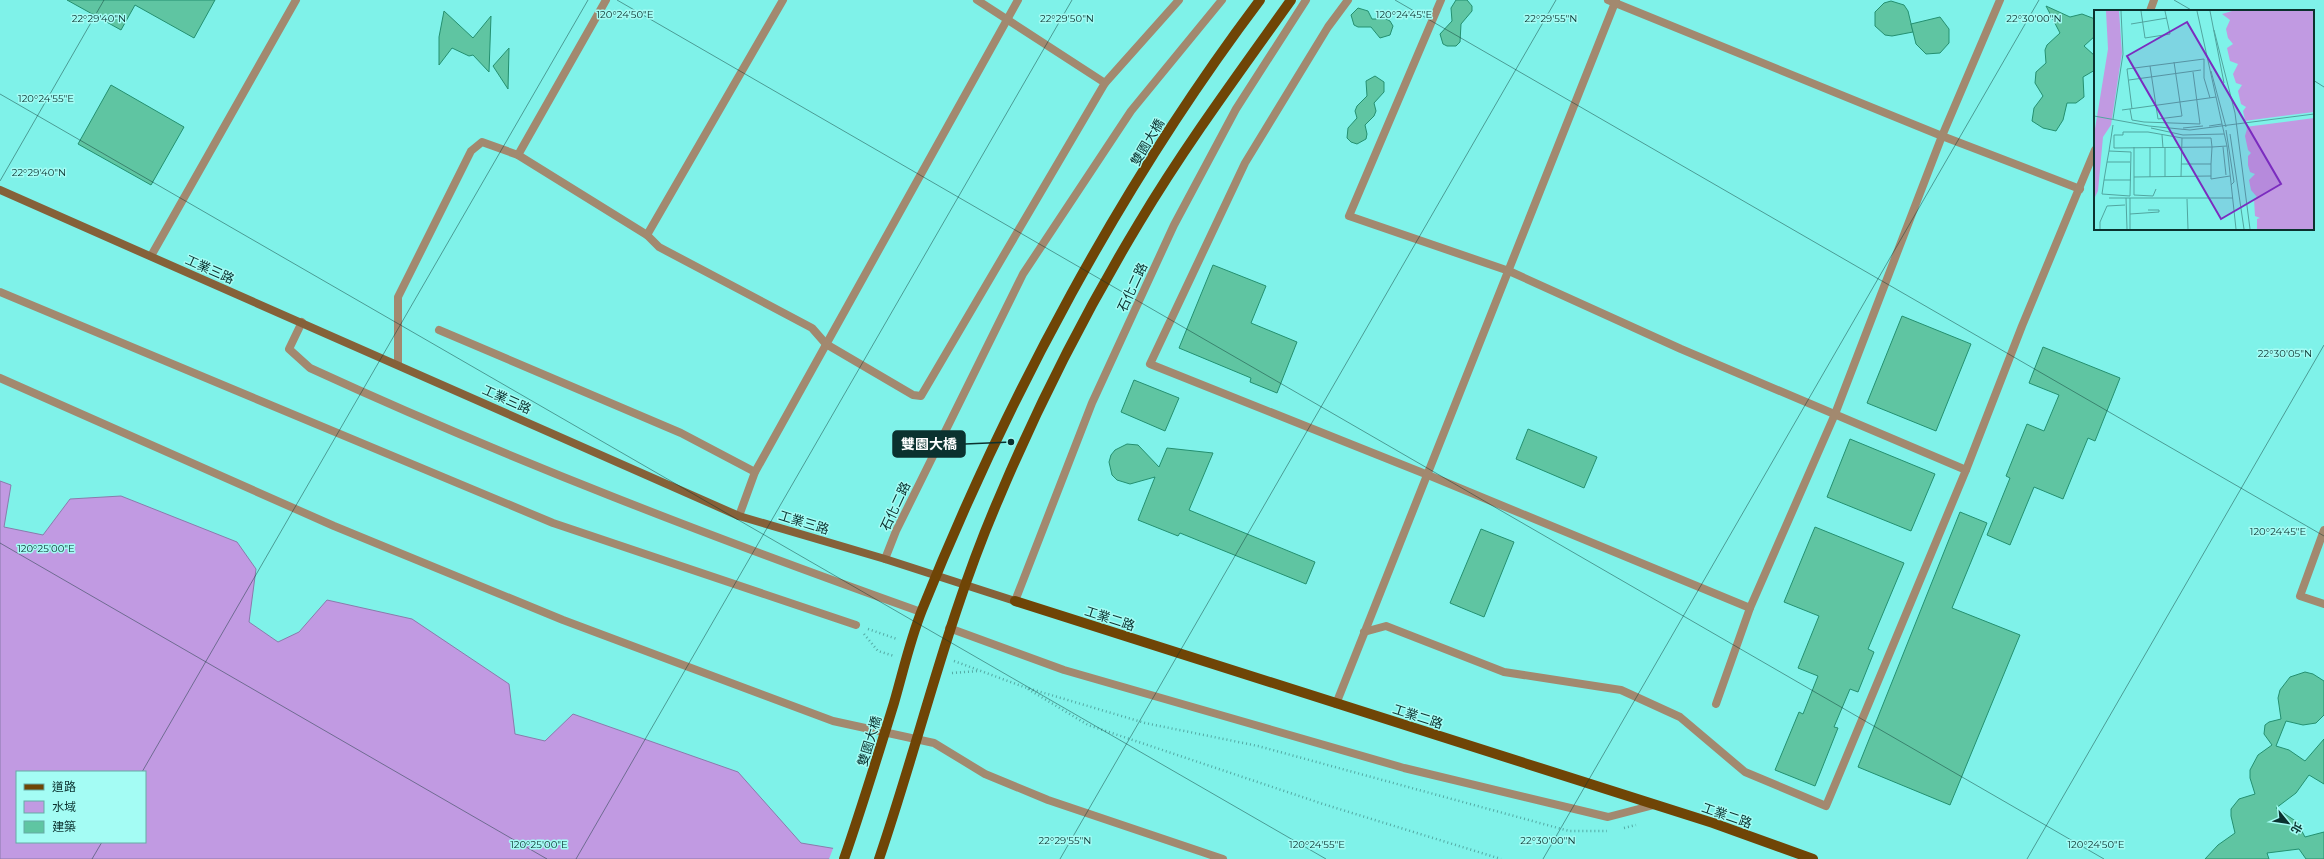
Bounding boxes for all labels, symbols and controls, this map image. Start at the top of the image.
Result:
text: 120°24'50"E [596,8,654,21]
text: 120°24'45"E [1376,8,1433,21]
inset map [2094,10,2314,230]
text: 22°29'40"N [72,12,126,25]
text: 22°29'50"N [1040,12,1094,25]
text: 22°29'55"N [1525,12,1577,25]
text: 22°30'00"N [2006,12,2062,25]
text: 120°24'55"E [18,92,74,105]
street label: 雙園大橋 [1127,116,1167,168]
text: 22°29'40"N [12,166,66,179]
street label: 工業三路 [183,251,237,287]
street label: 石化二路 [1114,260,1150,314]
text: 22°30'05"N [2258,347,2312,360]
street label: 工業三路 [480,381,534,417]
callout: 雙園大橋 [893,431,965,457]
text: 雙園大橋 [901,435,957,453]
street label: 石化二路 [877,479,913,533]
street label: 工業三路 [777,507,831,537]
text: 120°24'45"E [2250,525,2307,538]
text: 120°25'00"E [17,542,75,555]
street label: 工業二路 [1083,602,1137,634]
street label: 工業二路 [1391,700,1445,732]
street label: 雙園大橋 [854,714,884,768]
legend [16,771,146,843]
text: 道路 [52,779,76,794]
text: 水域 [52,799,76,814]
street label: 工業二路 [1700,799,1754,831]
north arrow [2268,803,2308,843]
text: 建築 [52,819,76,834]
text: 北 [2288,820,2305,836]
text: 22°29'55"N [1039,834,1091,847]
text: 22°30'00"N [1520,834,1576,847]
text: 120°25'00"E [510,838,568,851]
text: 120°24'55"E [1289,838,1345,851]
text: 120°24'50"E [2067,838,2125,851]

